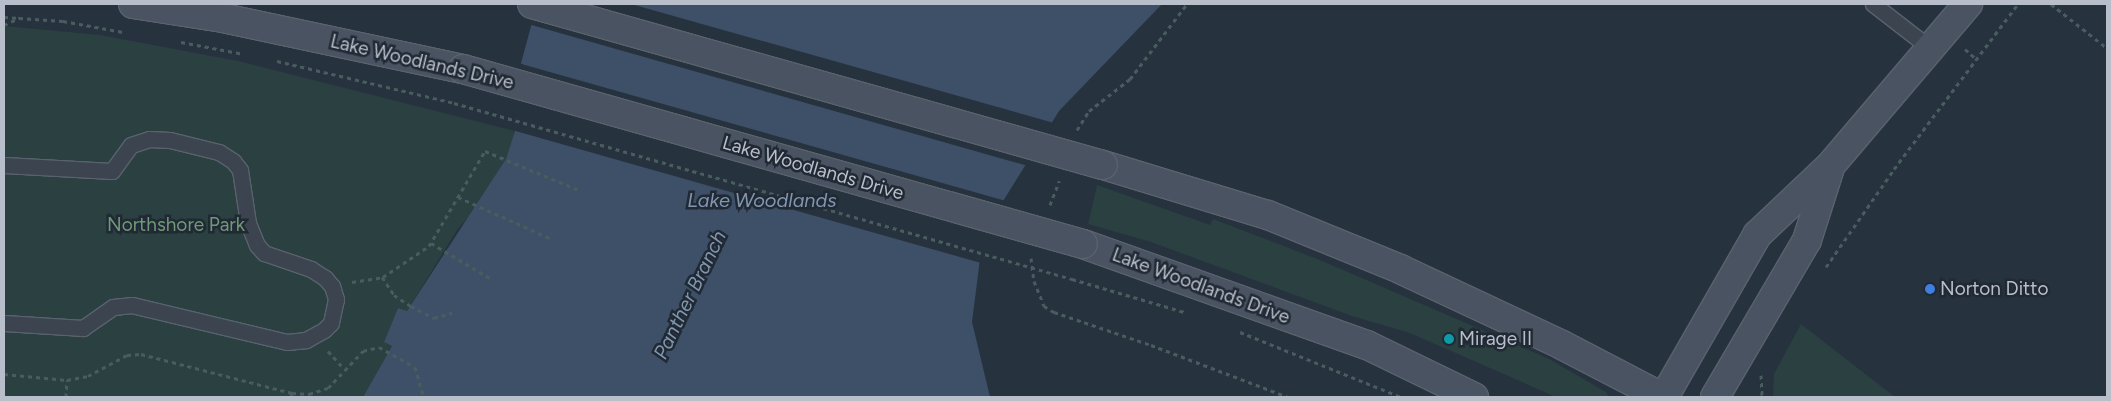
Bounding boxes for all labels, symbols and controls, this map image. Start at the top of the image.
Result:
street label: Lake Woodlands Drive [328,30,516,94]
street label: Lake Woodlands Drive [720,131,906,205]
water label: Lake Woodlands [687,188,837,212]
park label: Northshore Park [107,214,245,236]
water label: Panther Branch [649,227,731,363]
street label: Lake Woodlands Drive [1109,243,1293,329]
place label: Norton Ditto [1940,278,2048,300]
marker: Norton Ditto [1924,283,1936,295]
place label: Mirage II [1459,328,1532,350]
marker: Mirage II [1443,333,1455,345]

